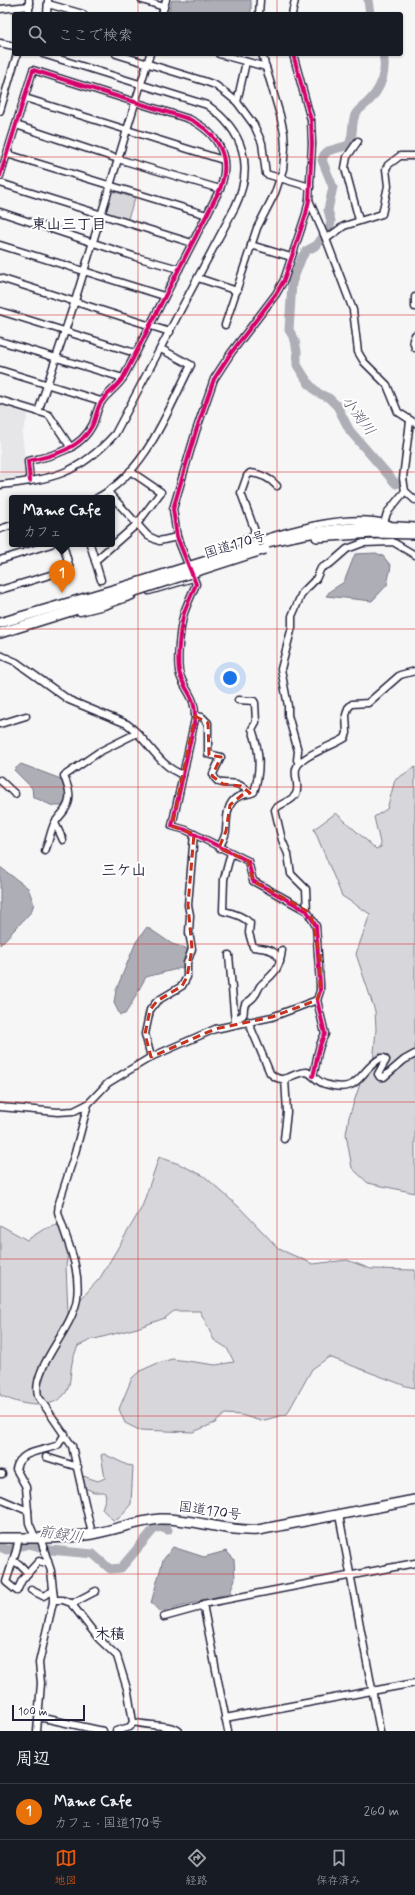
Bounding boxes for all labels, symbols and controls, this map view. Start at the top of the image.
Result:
search box [12,12,403,56]
icon: search [26,23,48,45]
text: ここで検索 [58,26,133,46]
district label: 東山三丁目 [31,215,107,235]
water label: 小渕川 [336,392,380,440]
popup [9,495,115,547]
text: Mame Cafe [23,501,101,521]
text: カフェ [23,524,62,541]
street label: 国道170号 [202,527,268,563]
pin: 1 [49,560,75,593]
your location [220,668,240,688]
district label: 三ケ山 [101,861,147,881]
street label: 国道170号 [177,1498,243,1524]
water label: 前録川 [37,1522,85,1548]
district label: 木積 [95,1625,125,1645]
scale bar [12,1703,85,1722]
text: 100 m [18,1705,48,1719]
text: 周辺 [16,1748,50,1770]
text: Mame Cafe [54,1792,132,1812]
text: 1 [26,1803,32,1820]
text: 260 m [364,1803,399,1820]
text: カフェ · 国道170号 [54,1815,162,1832]
tab: 地図 [55,1847,77,1888]
tab: 経路 [186,1847,208,1888]
tab: 保存済み [317,1847,361,1888]

